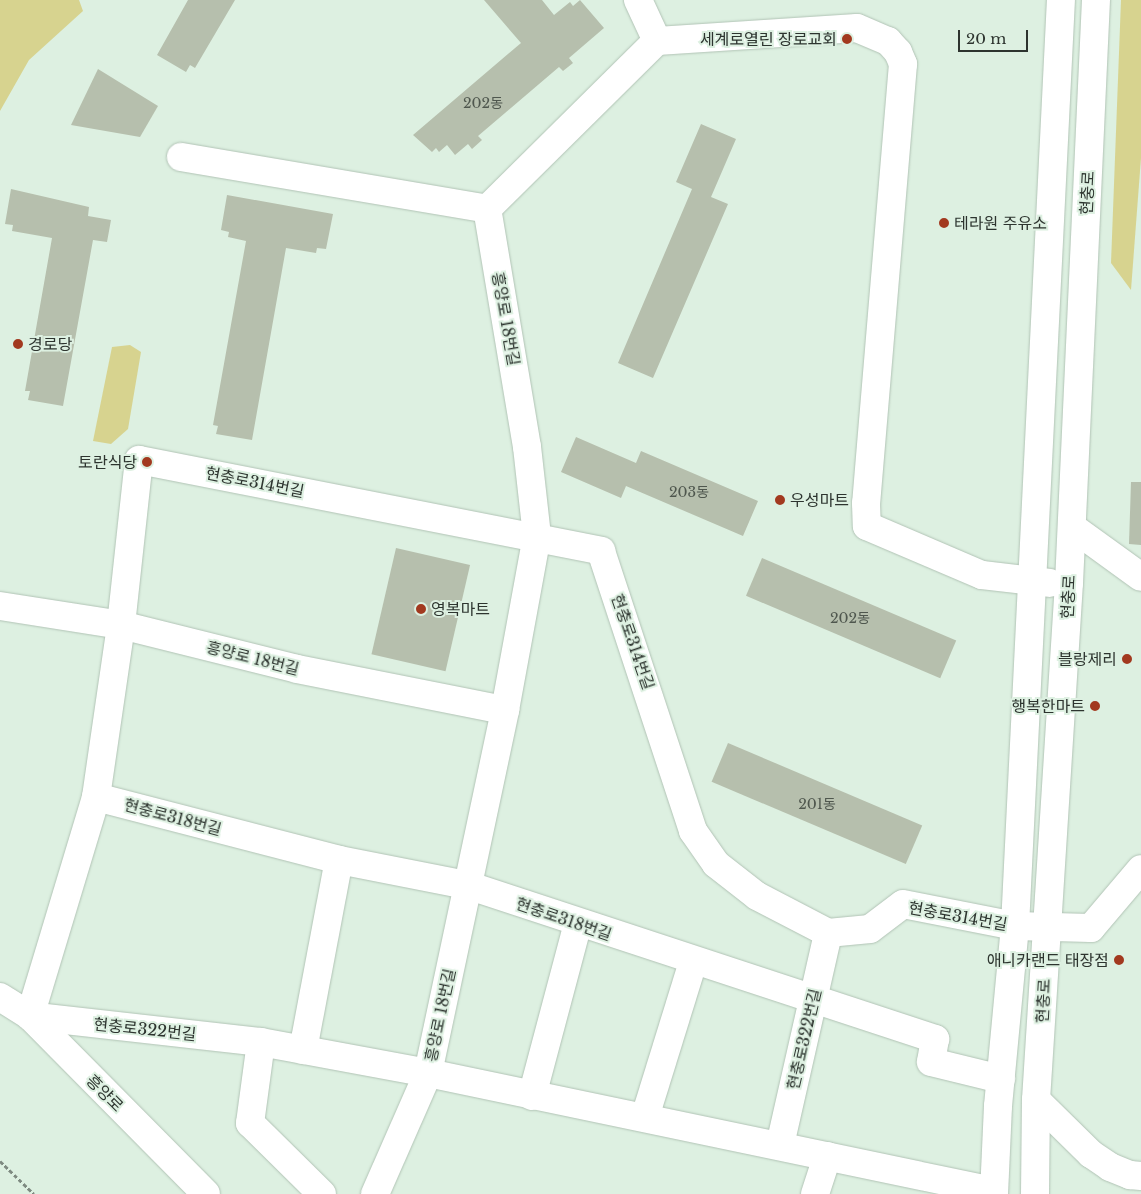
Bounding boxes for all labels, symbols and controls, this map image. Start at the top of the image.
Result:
scale bar [961,20,1031,52]
place label: 세계로열린 장로교회 [700,29,837,49]
text: 20 m [966,29,1006,48]
marker: 세계로열린 장로교회 [841,33,853,45]
house number: 202동 [463,95,503,111]
street label: 현충로 [1076,170,1098,216]
place label: 테라원 주유소 [954,213,1047,233]
marker: 테라원 주유소 [938,217,950,229]
street label: 흥양로 18번길 [488,271,524,367]
place label: 경로당 [28,334,72,354]
marker: 경로당 [12,338,24,350]
place label: 토란식당 [78,452,137,472]
marker: 토란식당 [141,456,153,468]
street label: 현충로314번길 [204,463,306,501]
house number: 203동 [669,484,709,500]
place label: 우성마트 [790,490,849,510]
marker: 우성마트 [774,494,786,506]
street label: 현충로 [1057,574,1079,620]
street label: 현충로314번길 [608,592,658,692]
place label: 영복마트 [431,599,490,619]
marker: 영복마트 [415,603,427,615]
house number: 202동 [830,610,870,626]
street label: 흥양로 18번길 [205,637,301,679]
place label: 블랑제리 [1058,649,1117,669]
marker: 블랑제리 [1121,653,1133,665]
place label: 행복한마트 [1011,696,1085,716]
marker: 행복한마트 [1089,700,1101,712]
street label: 현충로318번길 [122,795,224,839]
house number: 201동 [798,796,836,812]
street label: 현충로318번길 [513,894,615,944]
street label: 현충로314번길 [907,898,1009,934]
place label: 애니카랜드 태장점 [987,950,1109,970]
marker: 애니카랜드 태장점 [1113,954,1125,966]
street label: 흥양로 18번길 [421,967,459,1063]
street label: 현충로 [1032,978,1054,1024]
street label: 현충로322번길 [783,987,825,1091]
street label: 현충로322번길 [93,1014,197,1044]
street label: 흥양로 [83,1071,127,1115]

